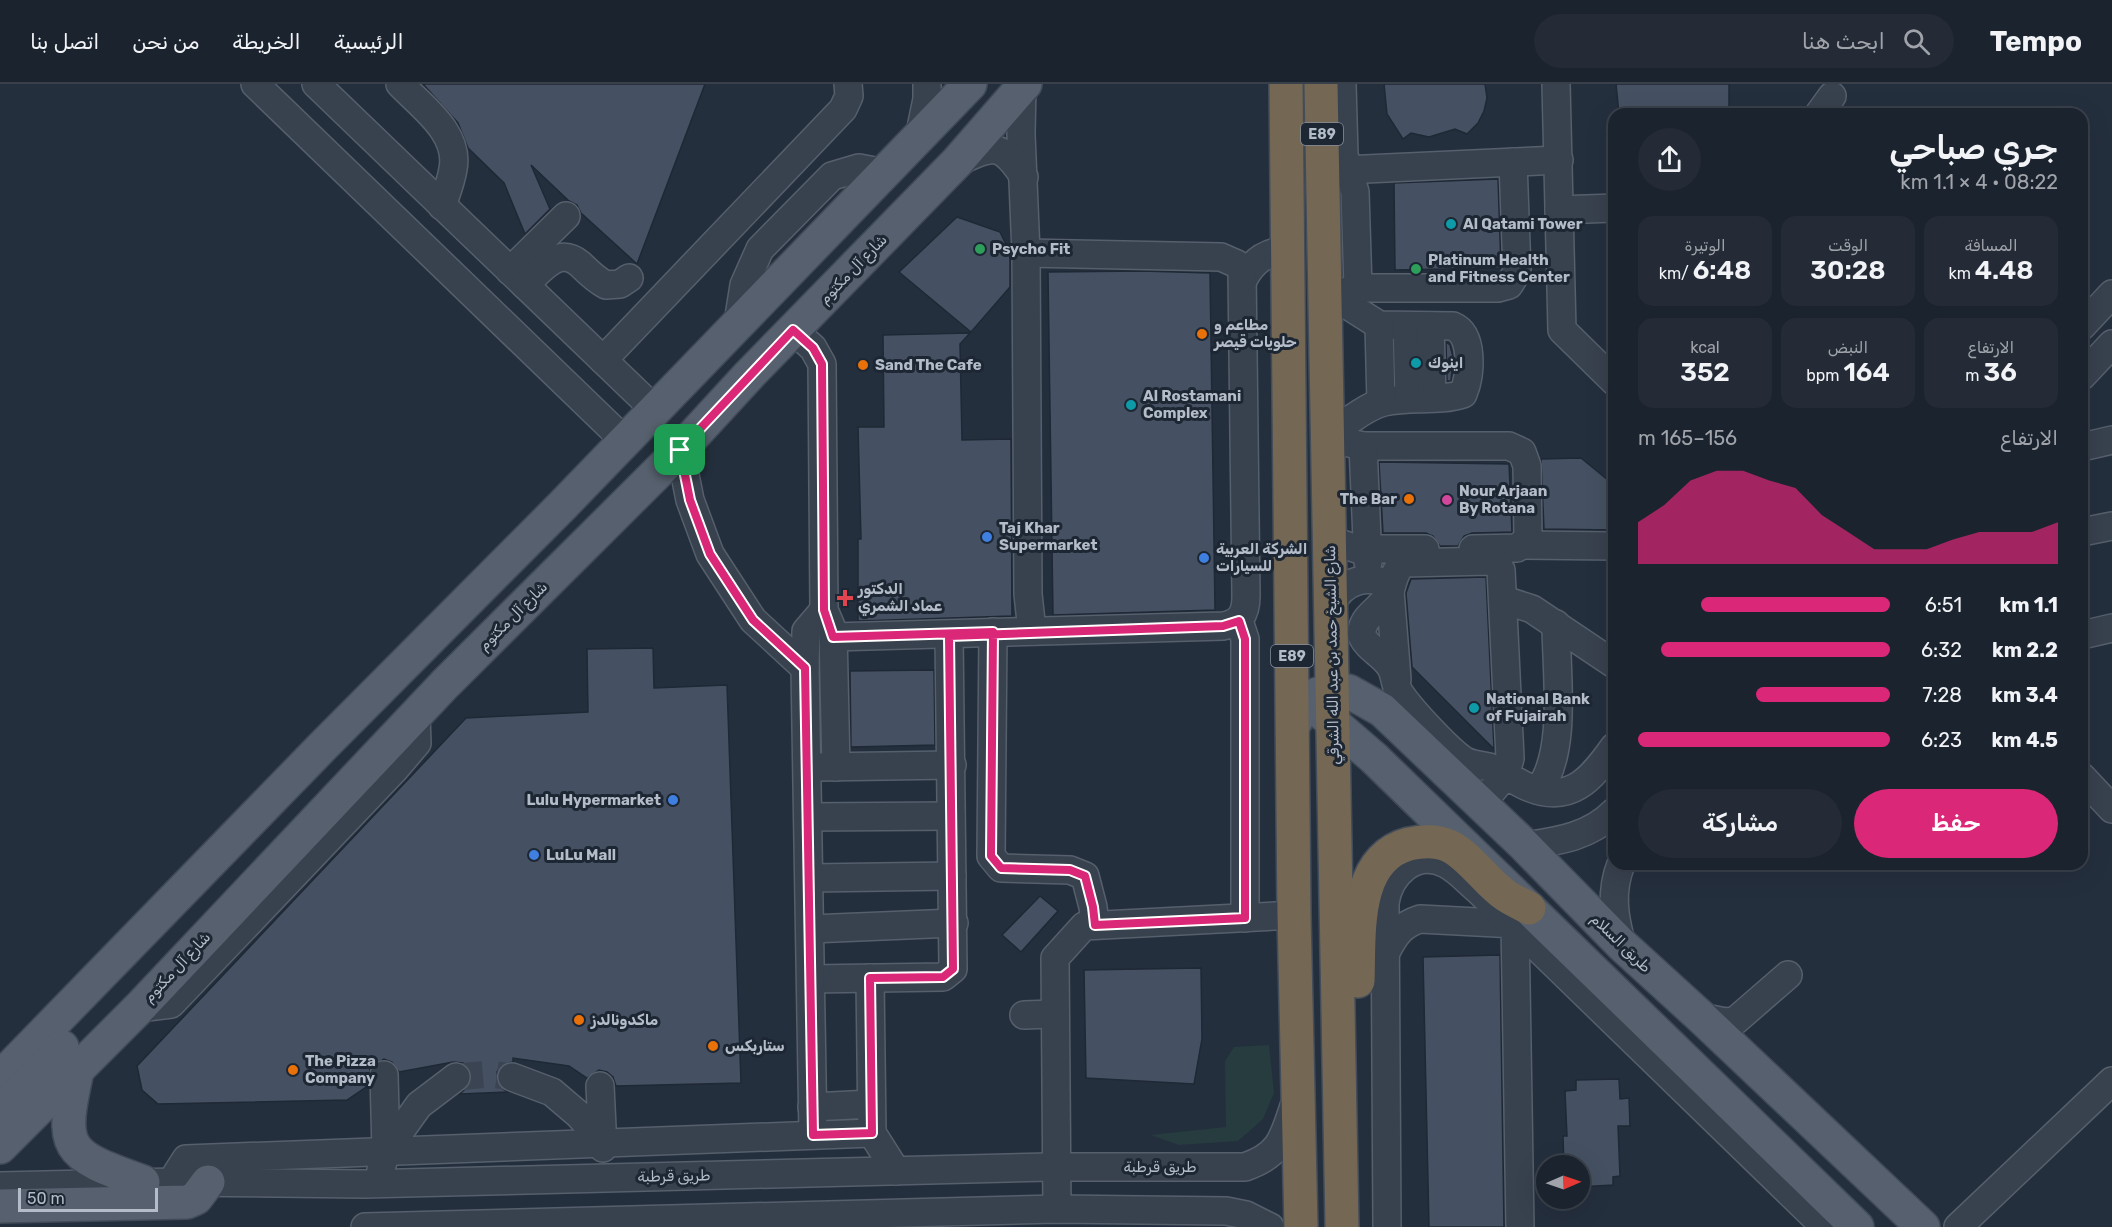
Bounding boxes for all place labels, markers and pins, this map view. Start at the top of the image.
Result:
place label: Al Qatami Tower [1463,215,1583,233]
marker: Al Qatami Tower [1444,217,1458,231]
place label: Psycho Fit [992,240,1070,258]
marker: Psycho Fit [973,242,987,256]
place label: Platinum Health and Fitness Center [1428,251,1570,286]
marker: Platinum Health and Fitness Center [1409,262,1423,276]
place label: مطاعم و حلويات قيصر [1213,316,1297,351]
marker: مطاعم و حلويات قيصر [1195,327,1209,341]
place label: اينوك [1428,354,1463,372]
place label: Sand The Cafe [875,356,982,374]
marker: اينوك [1409,356,1423,370]
marker: Sand The Cafe [856,358,870,372]
place label: Al Rostamani Complex [1143,387,1241,422]
marker: Al Rostamani Complex [1124,398,1138,412]
pin [654,424,705,475]
place label: Nour Arjaan By Rotana [1459,482,1547,517]
place label: The Bar [1340,490,1397,508]
marker: The Bar [1402,492,1416,506]
marker: Nour Arjaan By Rotana [1440,493,1454,507]
place label: Taj Khar Supermarket [999,519,1097,554]
marker: Taj Khar Supermarket [980,530,994,544]
place label: الشركة العربية للسيارات [1216,540,1307,575]
marker: الشركة العربية للسيارات [1197,551,1211,565]
place label: الدكتور عماد الشمري [857,580,943,617]
marker: الدكتور عماد الشمري [836,589,854,607]
place label: National Bank of Fujairah [1486,690,1590,725]
marker: National Bank of Fujairah [1467,701,1481,715]
place label: Lulu Hypermarket [526,791,661,809]
marker: Lulu Hypermarket [666,793,680,807]
place label: LuLu Mall [546,846,616,864]
marker: LuLu Mall [527,848,541,862]
place label: ماكدونالدز [590,1011,658,1029]
marker: ماكدونالدز [572,1013,586,1027]
place label: ستاربكس [725,1037,785,1055]
marker: ستاربكس [706,1039,720,1053]
place label: The Pizza Company [305,1052,376,1087]
marker: The Pizza Company [286,1063,300,1077]

